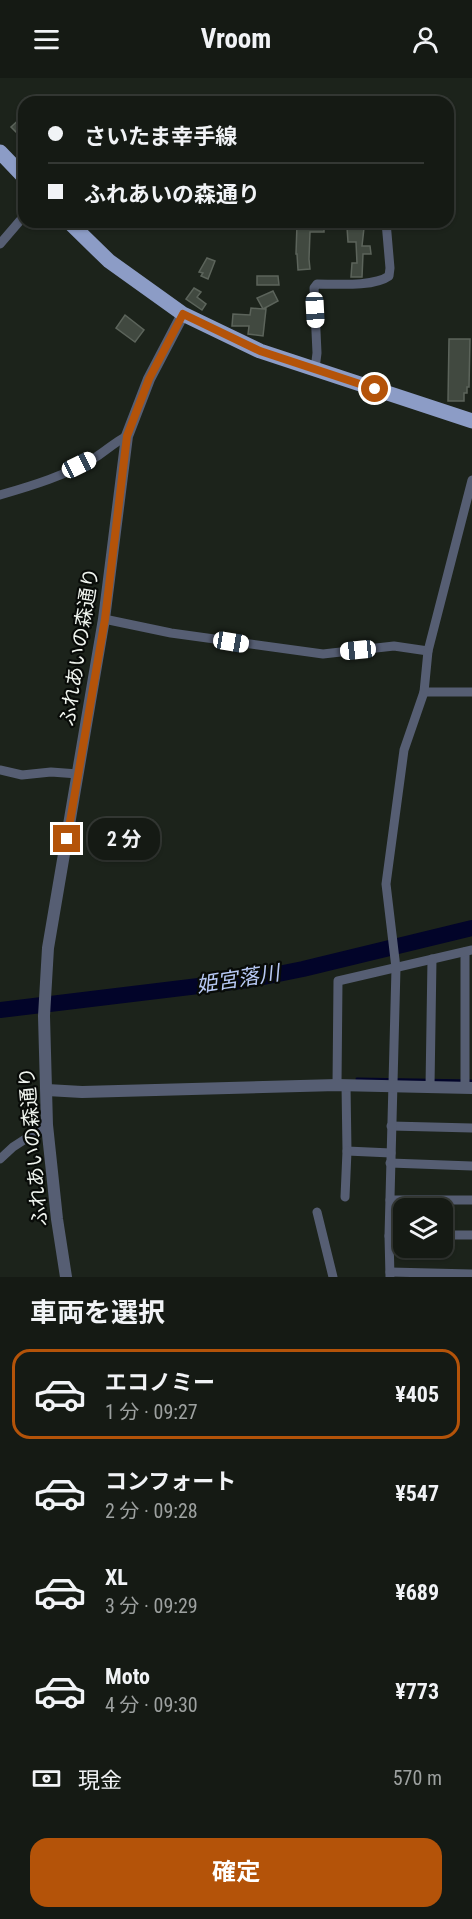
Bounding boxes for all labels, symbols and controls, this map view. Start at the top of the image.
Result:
icon: menu [30,23,63,56]
text: Vroom [201,23,271,55]
icon: person [409,23,442,56]
text: さいたま幸手線 [84,124,237,149]
text: ふれあいの森通り [84,182,260,207]
car [305,292,325,328]
route start [361,375,388,402]
car [59,449,99,481]
street label: ふれあいの森通り [55,566,103,728]
car [212,630,250,654]
car [339,639,377,661]
callout: 2 分 [88,818,160,860]
route end [53,825,80,852]
text: 2 分 [107,827,141,851]
water label: 姫宮落川 [195,960,283,997]
street label: ふれあいの森通り [14,1066,52,1228]
map controls [393,1198,453,1258]
button: layers [393,1198,453,1258]
text: 車両を選択 [30,1297,165,1329]
icon: car [33,1367,87,1421]
text: エコノミー [105,1370,215,1395]
text: ¥405 [395,1382,439,1407]
text: 1 分 · 09:27 [105,1400,198,1424]
icon: car [33,1466,87,1520]
text: コンフォート [105,1469,236,1494]
text: ¥547 [395,1481,439,1506]
text: 2 分 · 09:28 [105,1499,198,1523]
icon: car [33,1565,87,1619]
text: XL [105,1565,128,1590]
text: ¥689 [395,1580,439,1605]
text: 3 分 · 09:29 [105,1594,198,1618]
icon: car [33,1664,87,1718]
text: Moto [105,1664,150,1689]
text: ¥773 [395,1679,439,1704]
text: 4 分 · 09:30 [105,1693,198,1717]
icon: cash [30,1762,63,1795]
text: 570 m [393,1766,442,1790]
text: 現金 [78,1768,122,1793]
button: 確定 [30,1838,442,1907]

